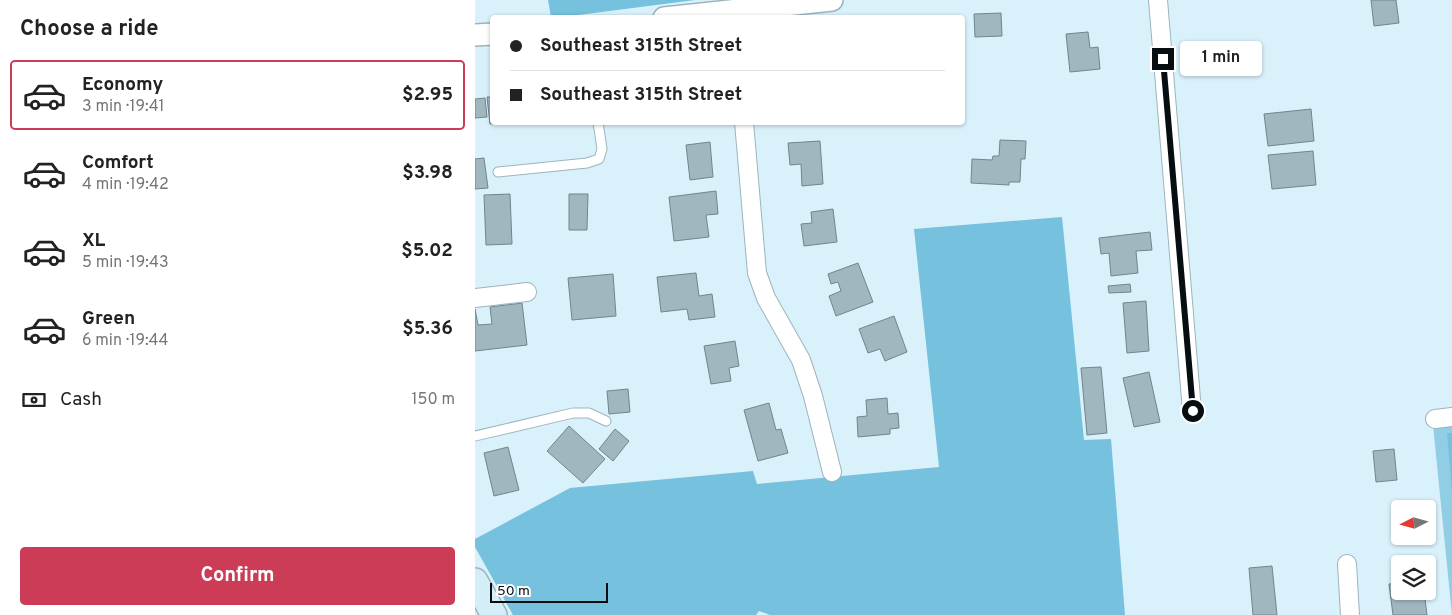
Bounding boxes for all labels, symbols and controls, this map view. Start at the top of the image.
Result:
text: Choose a ride [20,16,158,43]
text: Southeast 315th Street [540,34,742,58]
callout: 1 min [1181,42,1263,76]
route end [1152,48,1174,70]
text: 1 min [1202,48,1240,68]
icon: car [22,73,67,118]
text: Economy [82,73,163,97]
text: $2.95 [402,83,453,107]
text: Southeast 315th Street [540,83,742,107]
text: 3 min · 19:41 [82,97,165,117]
icon: car [22,151,67,196]
text: Comfort [82,151,154,175]
text: $3.98 [402,161,453,185]
text: 4 min · 19:42 [82,175,169,195]
icon: car [22,229,67,274]
text: XL [82,229,105,253]
text: $5.02 [401,239,453,263]
text: 5 min · 19:43 [82,253,169,273]
icon: car [22,307,67,352]
text: Green [82,307,135,331]
text: $5.36 [402,317,453,341]
text: 6 min · 19:44 [82,331,168,351]
icon: cash [20,386,48,414]
text: Cash [60,388,102,412]
text: 150 m [412,390,455,410]
route start [1182,400,1204,422]
north arrow [1391,500,1436,545]
map controls [1391,500,1436,600]
button: Confirm [20,547,455,605]
button: layers [1391,555,1436,600]
scale bar [490,580,607,603]
text: 50 m [497,583,530,600]

